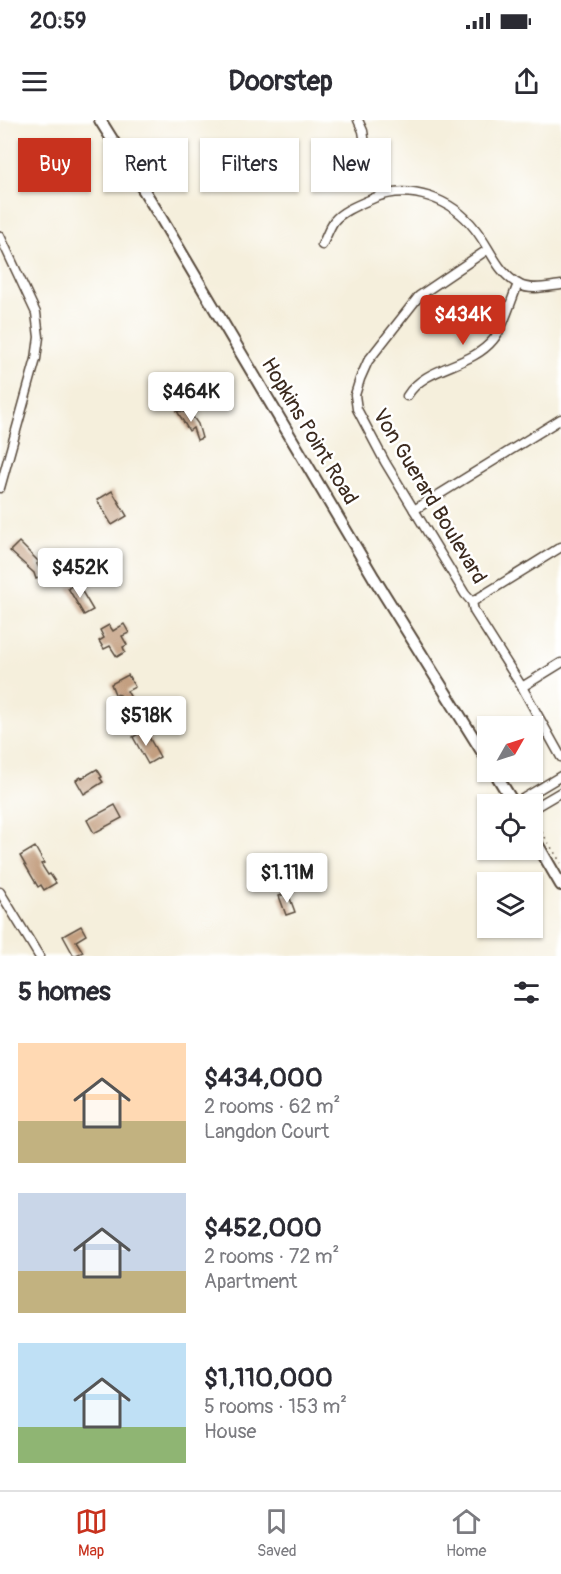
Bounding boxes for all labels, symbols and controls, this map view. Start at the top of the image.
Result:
text: 20:59 [30,7,86,35]
icon: menu [18,65,51,98]
text: Doorstep [228,65,333,98]
icon: share [510,65,543,98]
chip: Buy [18,138,91,192]
chip: Rent [103,138,188,192]
chip: Filters [200,138,299,192]
chip: New [311,138,391,192]
pin: $434K [421,295,505,346]
text: $434K [434,302,492,327]
street label: Hopkins Point Road [255,353,364,510]
pin: $464K [149,372,233,423]
text: $464K [162,379,220,404]
street label: Von Guerard Boulevard [367,404,493,589]
pin: $452K [38,548,122,599]
text: $452K [52,555,108,580]
pin: $518K [104,696,188,747]
text: $518K [120,703,172,728]
north arrow [477,716,543,782]
map controls [477,716,543,938]
button: locate [477,794,543,860]
pin: $1.11M [238,853,336,904]
text: $1.11M [260,860,314,885]
button: layers [477,872,543,938]
text: 5 homes [18,976,111,1008]
icon: filters [510,976,543,1009]
text: $434,000 [204,1062,323,1094]
icon: home [66,1067,138,1139]
text: 2 rooms · 62 m² [204,1094,340,1119]
text: Langdon Court [204,1119,329,1144]
text: $452,000 [204,1212,322,1244]
icon: home [66,1217,138,1289]
text: 2 rooms · 72 m² [204,1244,339,1269]
text: Apartment [204,1269,297,1294]
text: $1,110,000 [204,1362,333,1394]
icon: home [66,1367,138,1439]
text: 5 rooms · 153 m² [204,1394,347,1419]
text: House [204,1419,256,1444]
tab: Map [75,1505,108,1561]
tab: Saved [257,1505,297,1561]
tab: Home [446,1505,486,1561]

